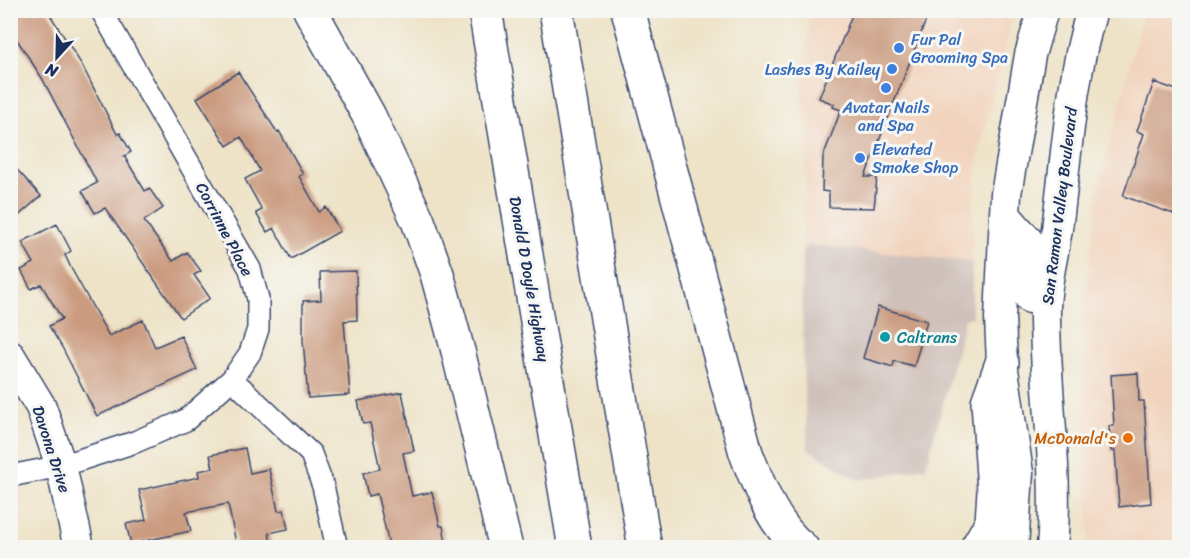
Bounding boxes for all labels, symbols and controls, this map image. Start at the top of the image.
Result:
place label: Fur Pal Grooming Spa [911,25,1008,72]
north arrow [27,27,87,87]
marker: Fur Pal Grooming Spa [892,41,906,55]
text: N [40,55,63,86]
place label: Lashes By Kailey [765,55,881,84]
marker: Lashes By Kailey [885,62,899,76]
marker: Avatar Nails and Spa [879,81,893,95]
place label: Avatar Nails and Spa [841,93,930,140]
street label: San Ramon Valley Boulevard [1033,104,1086,306]
place label: Elevated Smoke Shop [872,135,959,182]
marker: Elevated Smoke Shop [853,151,867,165]
street label: Corrinne Place [187,177,262,282]
street label: Donald D Doyle Highway [501,194,558,365]
place label: Caltrans [897,323,958,352]
marker: Caltrans [878,330,892,344]
street label: Davona Drive [24,402,79,497]
place label: McDonald's [1034,424,1117,453]
marker: McDonald's [1121,431,1135,445]

